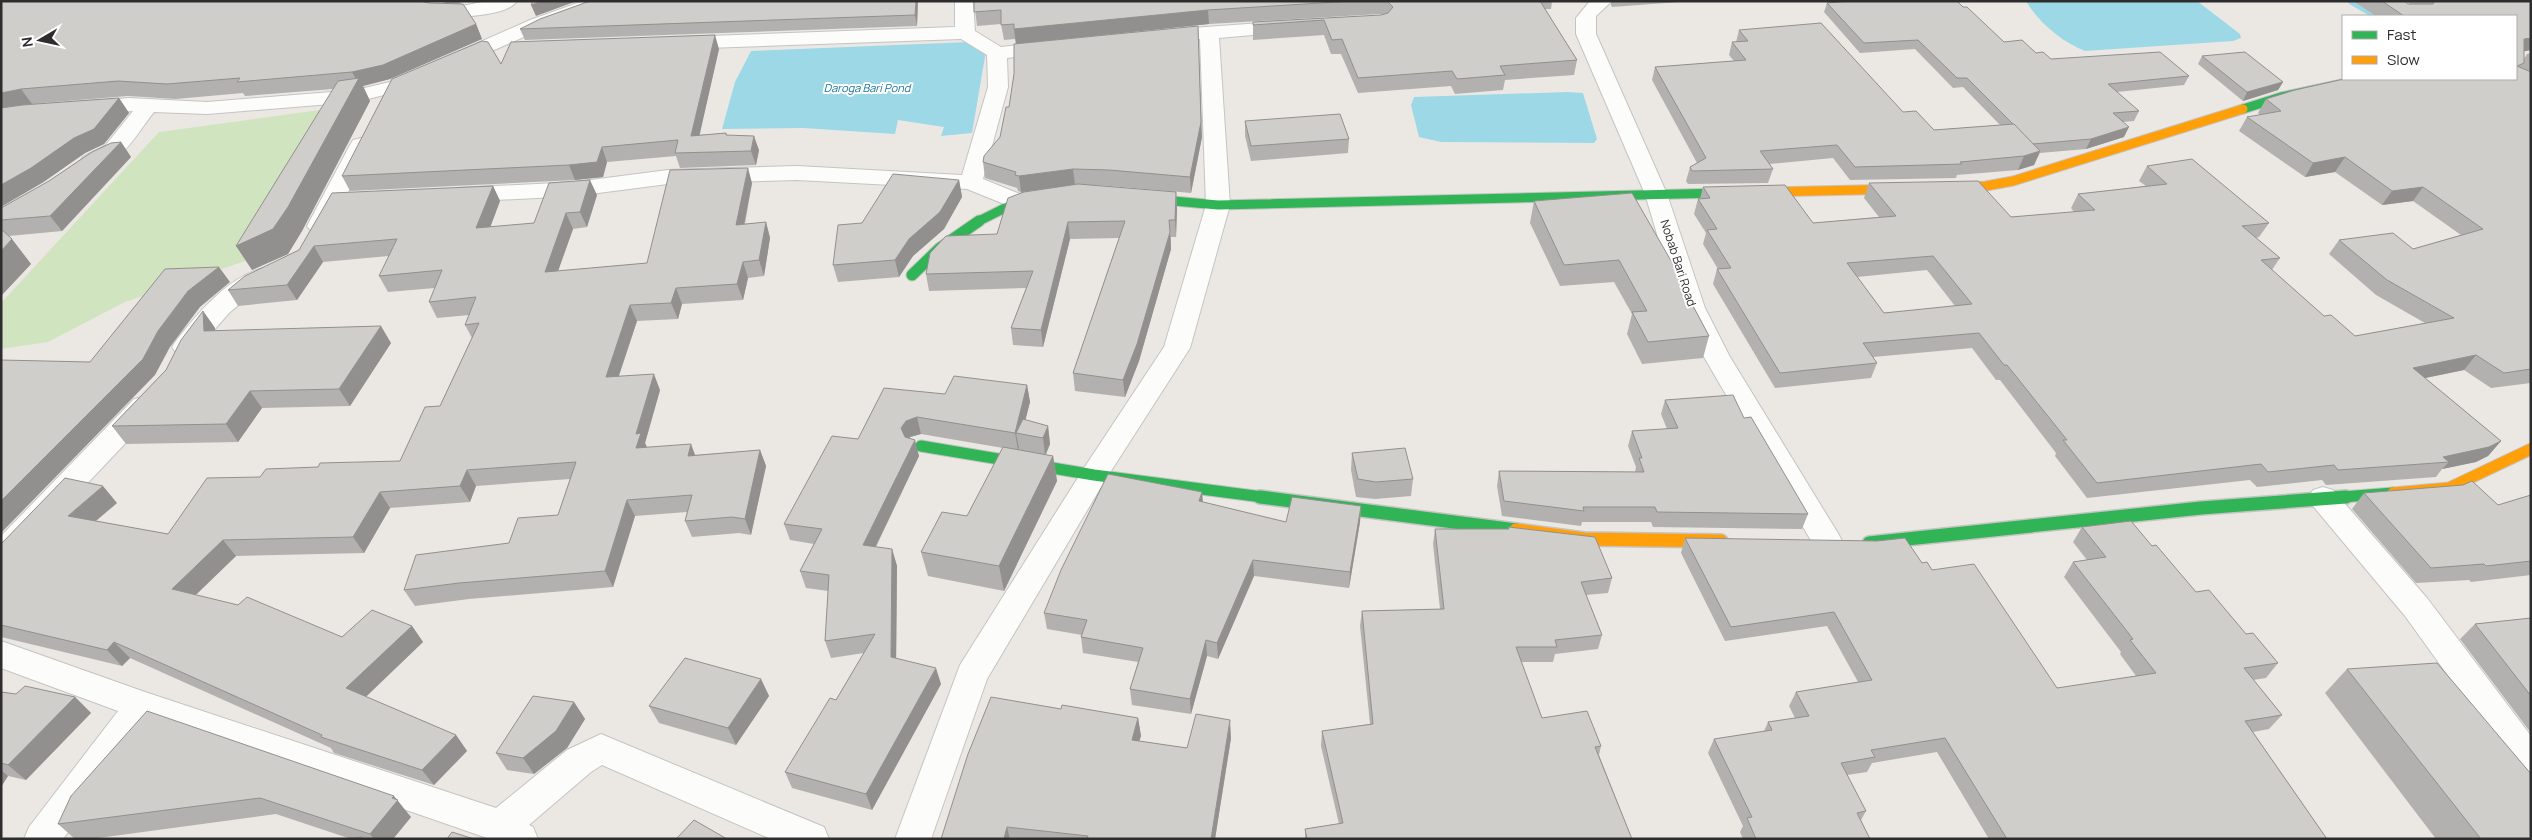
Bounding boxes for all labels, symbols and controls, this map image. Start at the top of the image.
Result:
north arrow [15,15,65,65]
legend [2342,15,2517,80]
text: Fast [2387,24,2416,45]
text: N [16,36,37,49]
text: Slow [2387,49,2420,70]
water label: Daroga Bari Pond [824,80,912,95]
street label: Nobab Bari Road [1656,217,1701,309]

